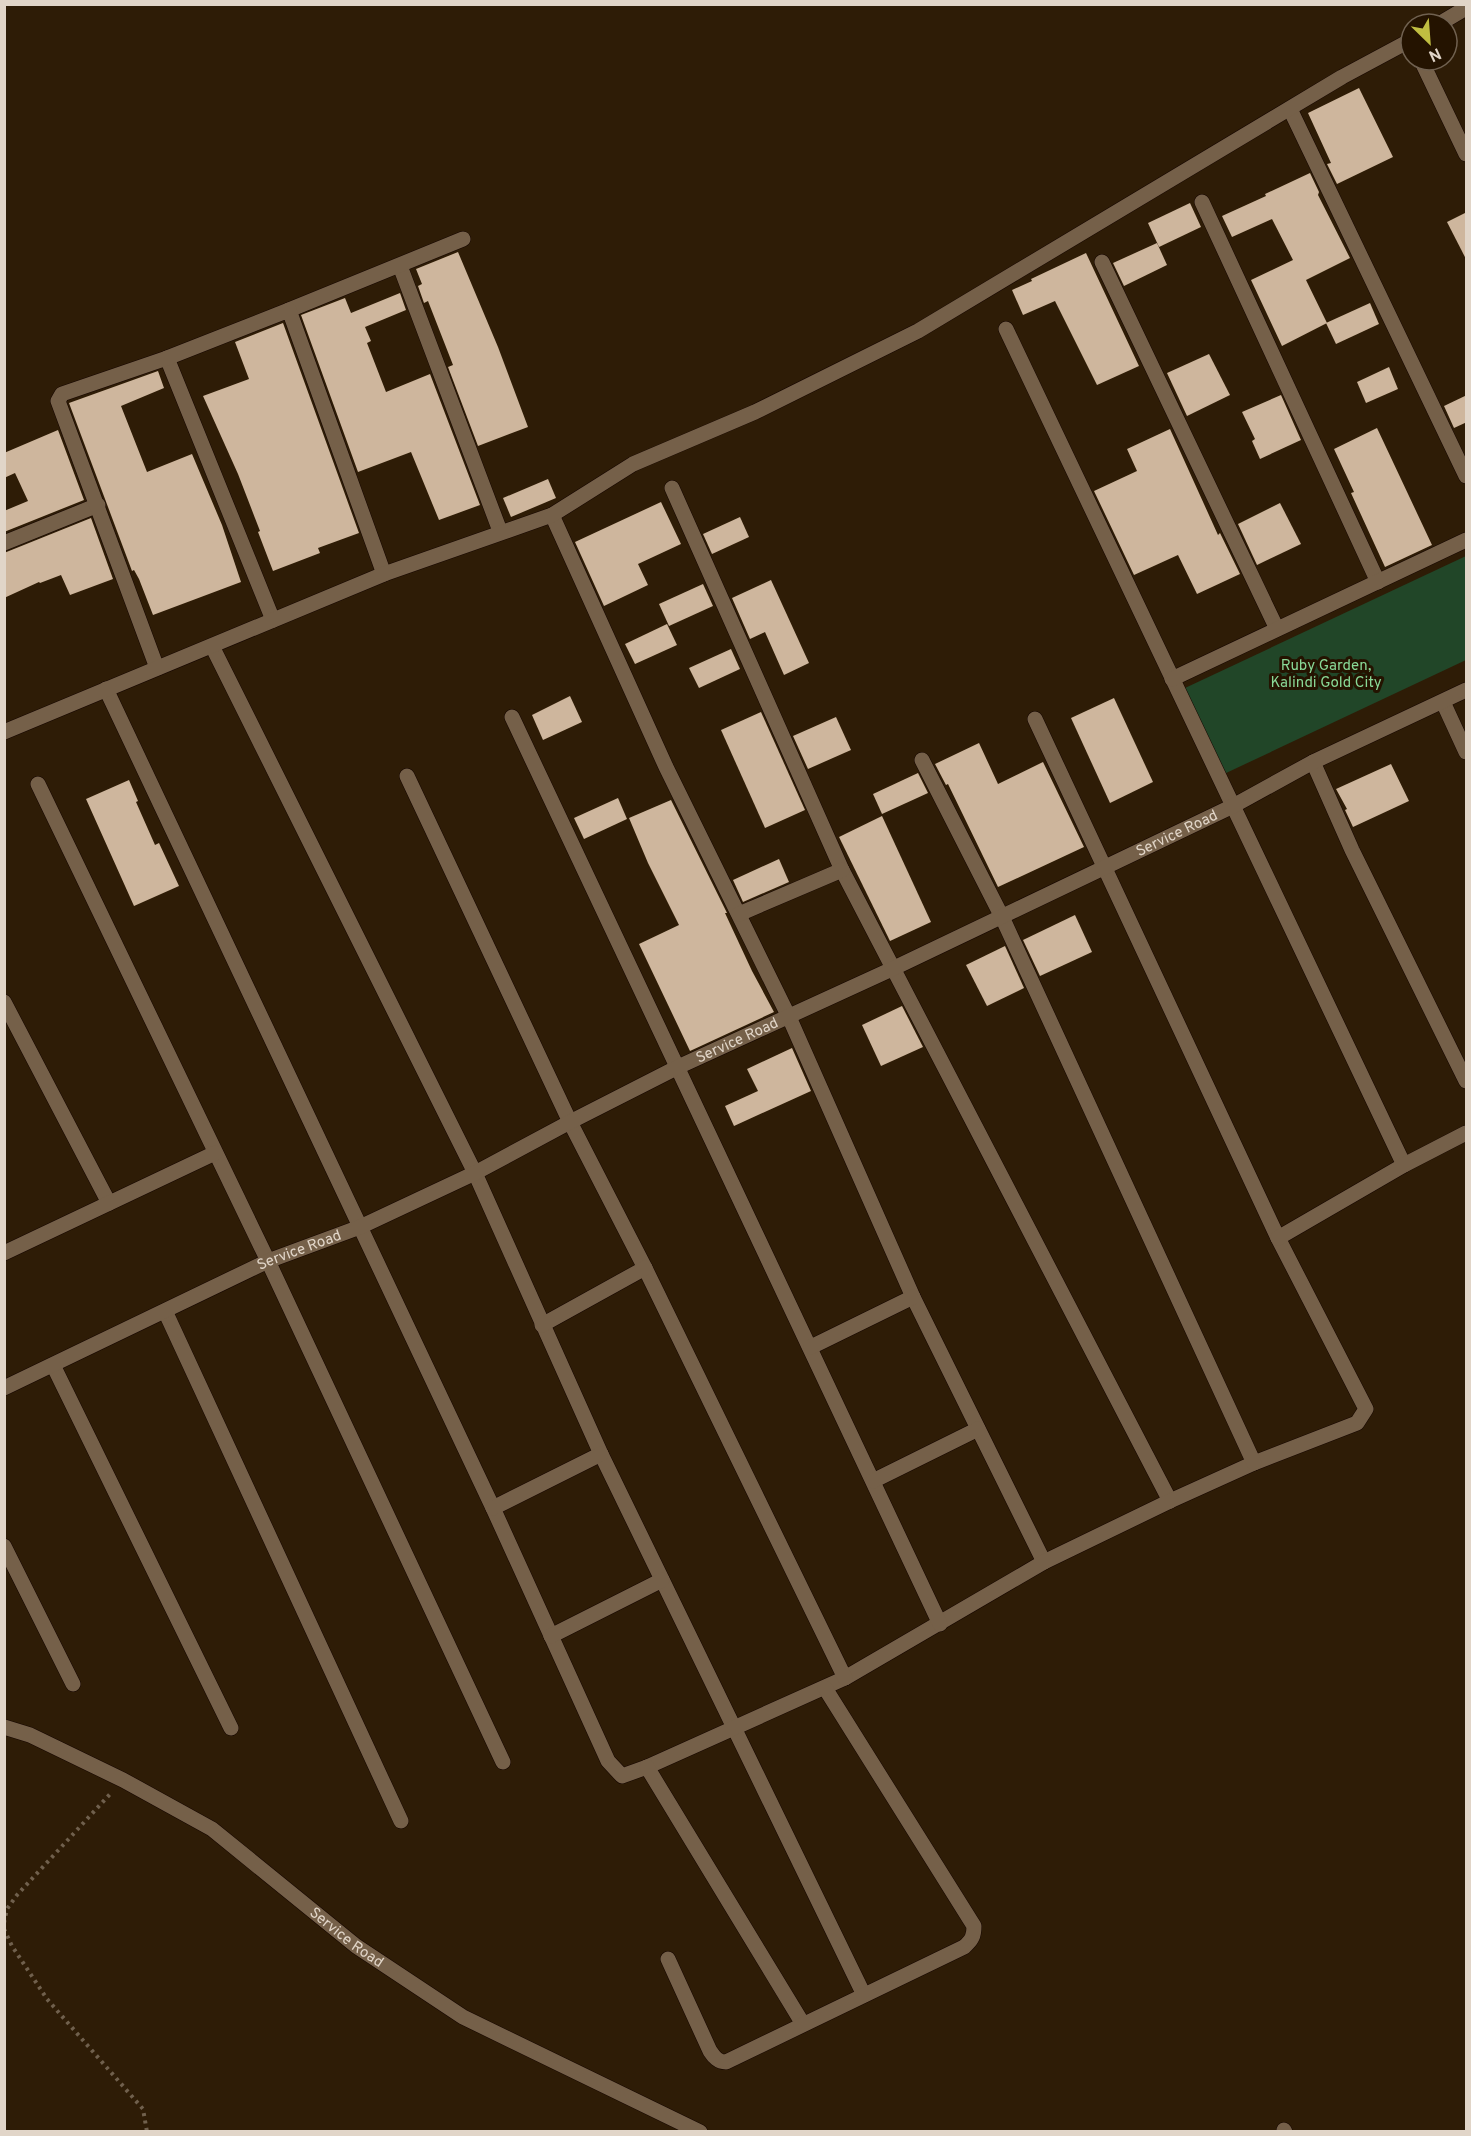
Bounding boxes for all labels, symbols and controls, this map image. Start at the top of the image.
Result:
north arrow [1399,12,1459,72]
text: N [1425,42,1444,65]
park label: Ruby Garden, Kalindi Gold City [1270,657,1382,693]
street label: Service Road [1133,807,1221,862]
street label: Service Road [693,1014,782,1068]
street label: Service Road [254,1227,344,1276]
street label: Service Road [305,1904,387,1973]

